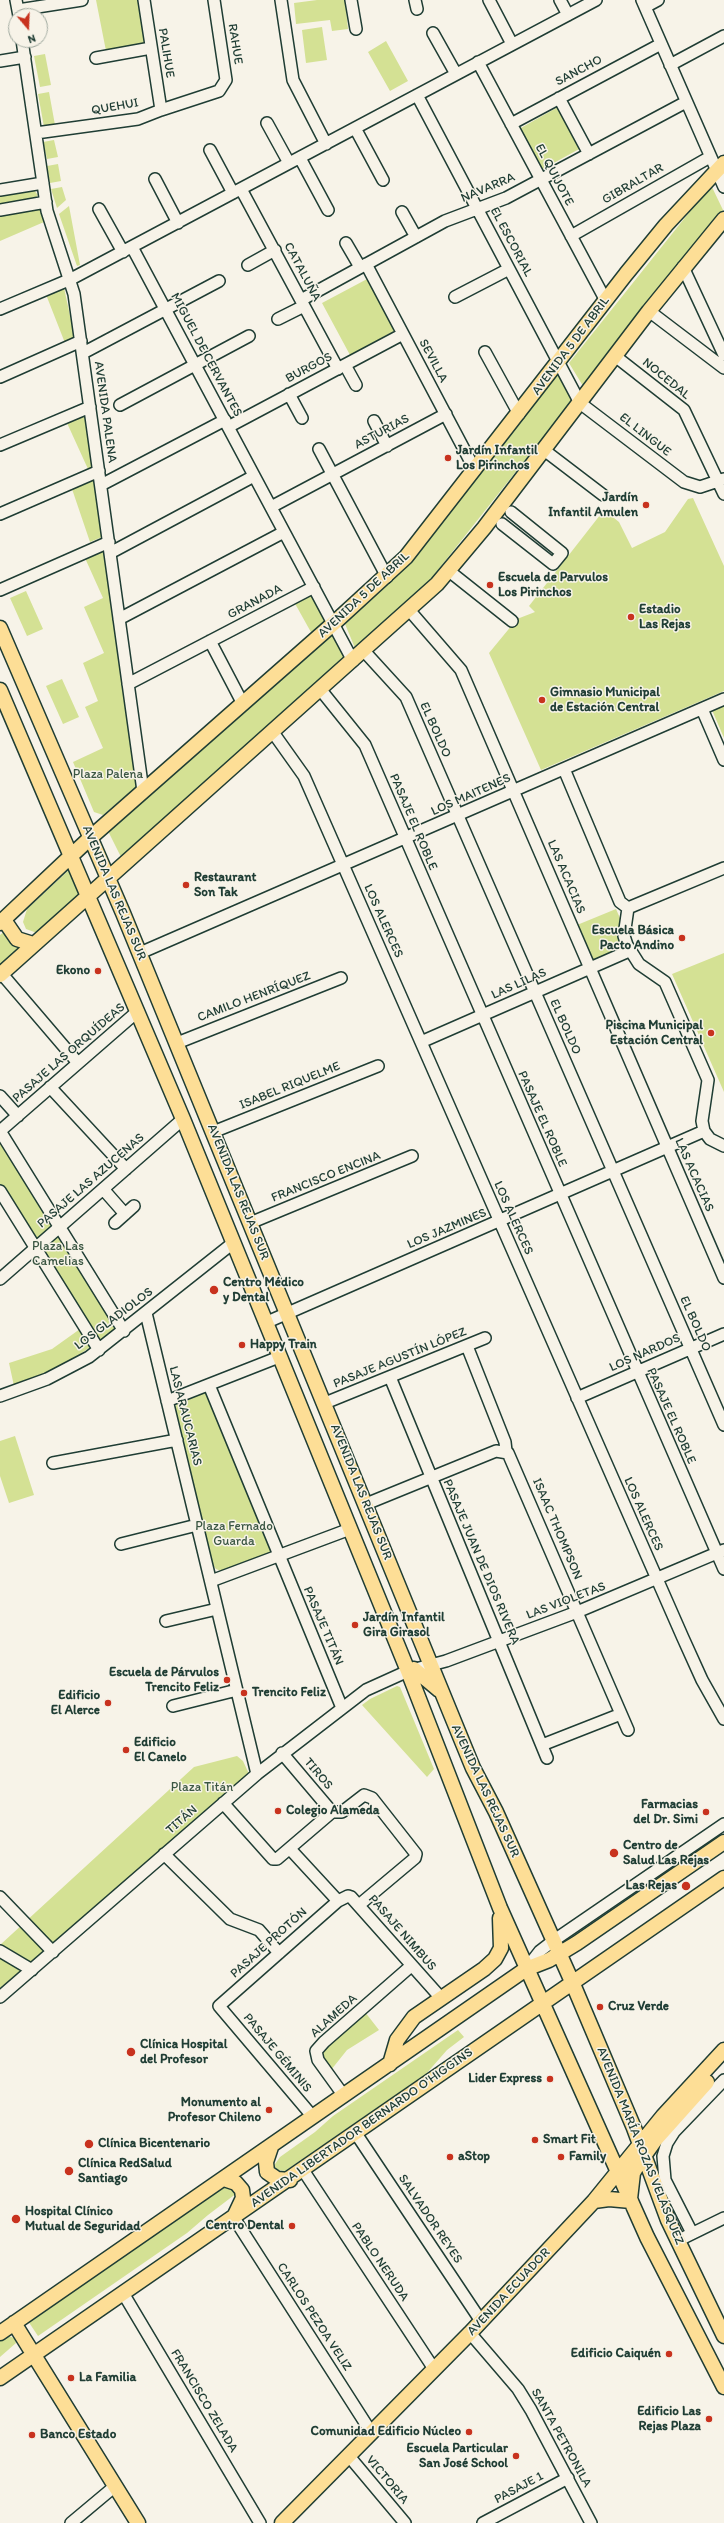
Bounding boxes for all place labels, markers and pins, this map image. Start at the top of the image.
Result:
place label: Jardín Infantil Los Pirinchos [456,443,538,474]
marker: Jardín Infantil Los Pirinchos [443,453,453,463]
place label: Jardín Infantil Amulen [548,490,638,521]
marker: Jardín Infantil Amulen [641,500,651,510]
place label: Escuela de Parvulos Los Pirinchos [498,570,608,601]
marker: Escuela de Parvulos Los Pirinchos [485,580,495,590]
place label: Estadio Las Rejas [639,602,690,633]
marker: Estadio Las Rejas [626,612,636,622]
place label: Gimnasio Municipal de Estación Central [550,685,660,716]
marker: Gimnasio Municipal de Estación Central [537,695,547,705]
place label: Restaurant Son Tak [194,870,256,901]
marker: Restaurant Son Tak [181,880,191,890]
place label: Escuela Básica Pacto Andino [592,923,674,954]
marker: Escuela Básica Pacto Andino [677,933,687,943]
place label: Ekono [56,963,90,979]
marker: Ekono [93,966,103,976]
place label: Piscina Municipal Estación Central [606,1018,703,1049]
marker: Piscina Municipal Estación Central [706,1028,716,1038]
place label: Centro Médico y Dental [223,1275,304,1306]
marker: Centro Médico y Dental [208,1284,220,1296]
place label: Happy Train [250,1337,317,1353]
marker: Happy Train [237,1340,247,1350]
place label: Jardín Infantil Gira Girasol [363,1610,445,1641]
marker: Jardín Infantil Gira Girasol [350,1620,360,1630]
place label: Escuela de Párvulos Trencito Feliz [109,1665,219,1696]
marker: Escuela de Párvulos Trencito Feliz [222,1675,232,1685]
place label: Trencito Feliz [252,1685,326,1701]
place label: Edificio El Alerce [51,1688,100,1719]
marker: Trencito Feliz [239,1688,249,1698]
marker: Edificio El Alerce [103,1698,113,1708]
place label: Edificio El Canelo [134,1735,187,1766]
marker: Edificio El Canelo [121,1745,131,1755]
place label: Farmacias del Dr. Simi [633,1797,698,1828]
place label: Colegio Alameda [286,1803,380,1819]
marker: Colegio Alameda [273,1806,283,1816]
marker: Farmacias del Dr. Simi [701,1807,711,1817]
place label: Centro de Salud Las Rejas [623,1838,709,1869]
marker: Centro de Salud Las Rejas [608,1847,620,1859]
place label: Las Rejas [626,1878,677,1894]
marker: Las Rejas [680,1880,692,1892]
place label: Cruz Verde [608,1999,669,2015]
marker: Cruz Verde [595,2002,605,2012]
place label: Clínica Hospital del Profesor [140,2037,228,2068]
marker: Clínica Hospital del Profesor [125,2046,137,2058]
place label: Lider Express [468,2071,542,2087]
marker: Lider Express [545,2074,555,2084]
place label: Monumento al Profesor Chileno [168,2095,261,2126]
marker: Monumento al Profesor Chileno [264,2105,274,2115]
place label: Smart Fit [543,2132,596,2148]
marker: Smart Fit [530,2135,540,2145]
place label: Clínica Bicentenario [98,2136,210,2152]
marker: Clínica Bicentenario [83,2138,95,2150]
place label: aStop [458,2149,490,2165]
place label: Family [569,2149,606,2165]
marker: aStop [445,2152,455,2162]
marker: Family [556,2152,566,2162]
place label: Clínica RedSalud Santiago [78,2156,172,2187]
marker: Clínica RedSalud Santiago [63,2165,75,2177]
place label: Hospital Clínico Mutual de Seguridad [25,2204,140,2235]
marker: Hospital Clínico Mutual de Seguridad [10,2213,22,2225]
place label: Centro Dental [205,2218,284,2234]
marker: Centro Dental [287,2221,297,2231]
place label: Edificio Caiquén [571,2346,661,2362]
marker: Edificio Caiquén [664,2349,674,2359]
place label: La Familia [79,2370,136,2386]
marker: La Familia [66,2373,76,2383]
place label: Edificio Las Rejas Plaza [637,2404,701,2435]
marker: Edificio Las Rejas Plaza [704,2414,714,2424]
place label: Comunidad Edificio Núcleo [311,2424,461,2440]
place label: Banco Estado [40,2427,116,2443]
marker: Comunidad Edificio Núcleo [464,2427,474,2437]
marker: Banco Estado [27,2430,37,2440]
place label: Escuela Particular San José School [407,2441,508,2472]
marker: Escuela Particular San José School [511,2451,521,2461]

